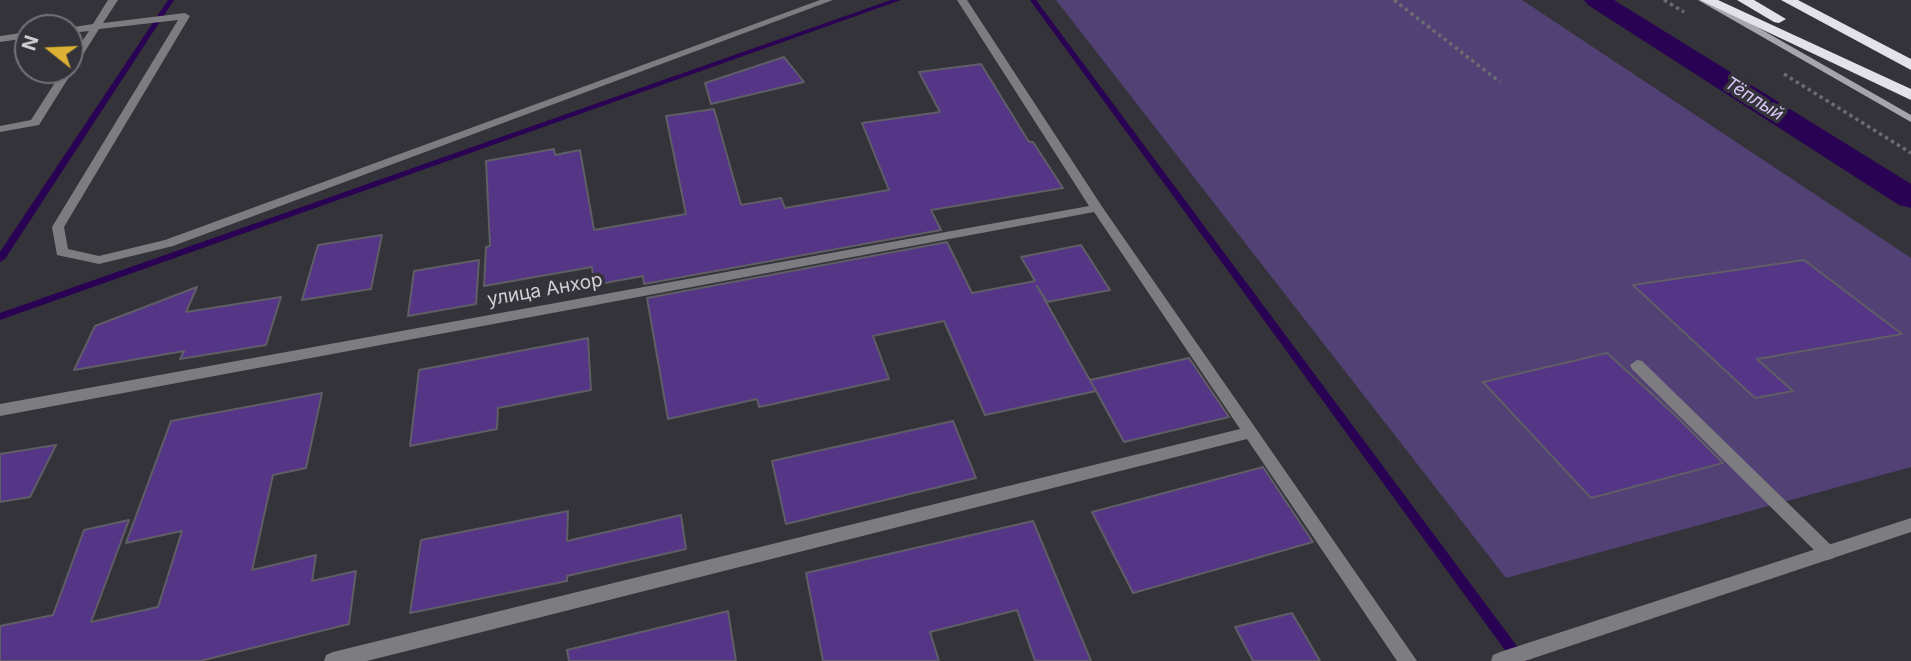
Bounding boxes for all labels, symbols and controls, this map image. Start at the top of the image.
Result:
north arrow [14,14,84,84]
text: N [17,33,44,53]
water label: Тёплый [1721,72,1787,126]
street label: улица Анхор [486,269,604,311]

